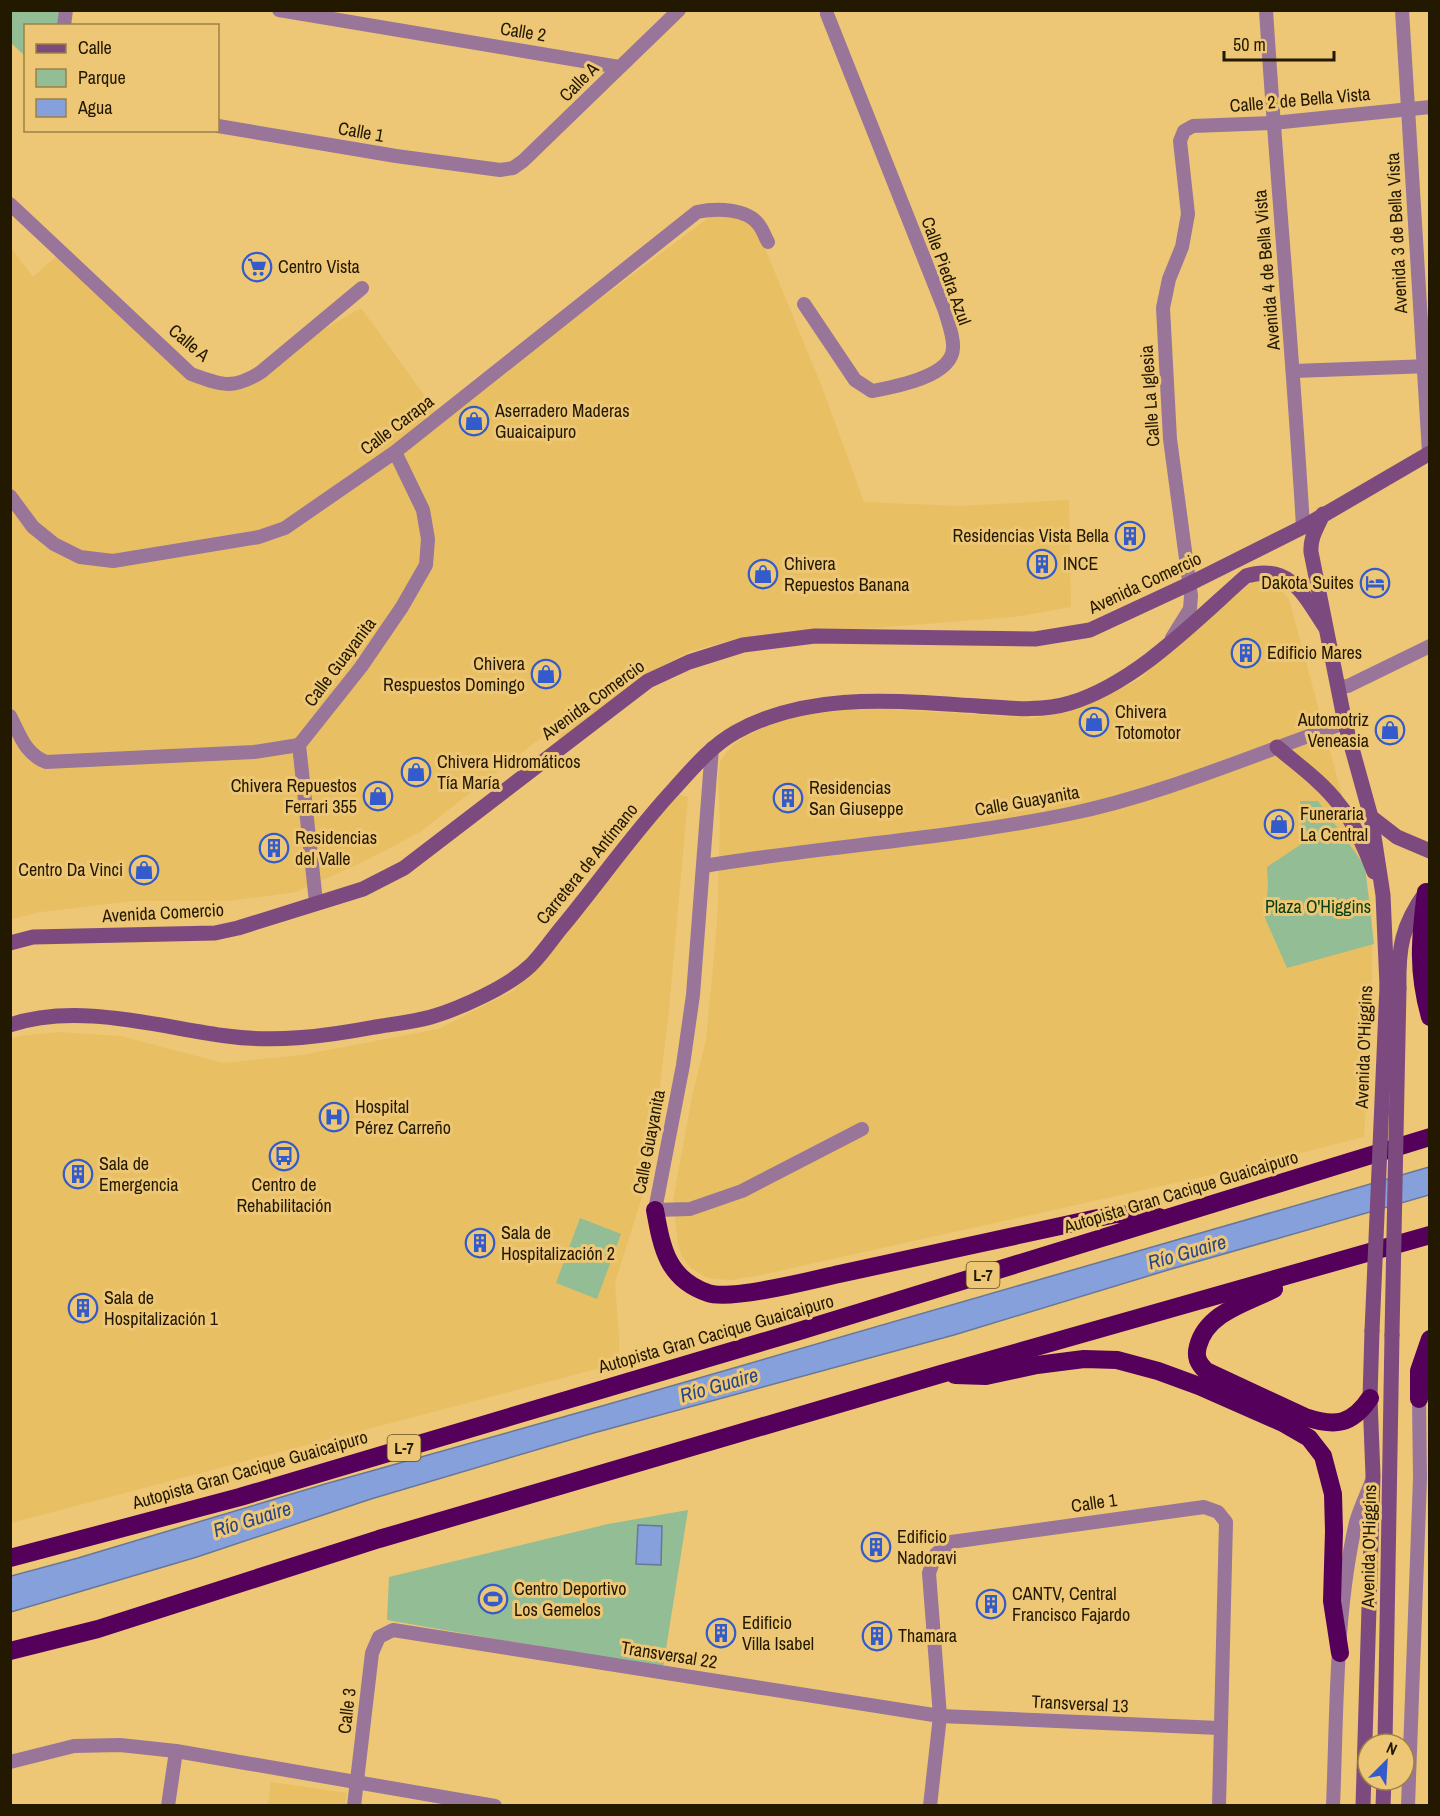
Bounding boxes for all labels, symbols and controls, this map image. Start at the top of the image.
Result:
street label: Calle 2 [498,16,548,47]
legend [24,24,219,132]
scale bar [1224,24,1334,62]
text: 50 m [1233,32,1266,57]
text: Calle [78,35,112,60]
street label: Calle A [553,56,604,107]
text: Parque [78,65,126,90]
street label: Calle 2 de Bella Vista [1229,81,1371,118]
text: Agua [77,95,112,120]
street label: Calle 1 [336,115,387,148]
street label: Avenida 3 de Bella Vista [1380,152,1413,315]
street label: Avenida 4 de Bella Vista [1247,189,1286,352]
street label: Calle Piedra Azul [915,213,978,328]
supermarket icon: Centro Vista [241,251,273,283]
place label: Centro Vista [278,254,360,279]
street label: Calle A [163,318,215,367]
street label: Calle La Iglesia [1133,344,1166,448]
street label: Calle Carapa [355,389,439,461]
place label: Aserradero Maderas Guaicaipuro [494,398,630,444]
shop icon: Aserradero Maderas Guaicaipuro [458,405,490,437]
building icon: Residencias Vista Bella [1114,520,1146,552]
place label: Residencias Vista Bella [953,523,1109,548]
street label: Avenida Comercio [1083,545,1205,620]
building icon: INCE [1026,548,1058,580]
place label: Chivera Repuestos Banana [784,551,910,597]
place label: INCE [1063,551,1098,576]
shop icon: Chivera Repuestos Banana [747,558,779,590]
hotel icon: Dakota Suites [1359,567,1391,599]
place label: Dakota Suites [1261,570,1354,595]
street label: Calle Guayanita [298,612,381,711]
building icon: Edificio Mares [1230,637,1262,669]
place label: Edificio Mares [1267,640,1362,665]
place label: Chivera Respuestos Domingo [383,651,525,697]
street label: Avenida Comercio [535,654,649,746]
shop icon: Chivera Respuestos Domingo [530,658,562,690]
place label: Chivera Totomotor [1115,699,1181,745]
shop icon: Chivera Totomotor [1078,706,1110,738]
place label: Automotriz Veneasia [1297,707,1369,753]
shop icon: Automotriz Veneasia [1374,714,1406,746]
place label: Chivera Hidromáticos Tía María [437,749,581,795]
shop icon: Chivera Hidromáticos Tía María [400,756,432,788]
place label: Chivera Repuestos Ferrari 355 [231,773,357,819]
place label: Residencias San Giuseppe [809,775,903,821]
street label: Calle Guayanita [973,779,1081,822]
shop icon: Chivera Repuestos Ferrari 355 [362,780,394,812]
building icon: Residencias San Giuseppe [772,782,804,814]
street label: Carretera de Antímano [530,798,643,930]
place label: Funeraria La Central [1300,801,1368,847]
shop icon: Funeraria La Central [1263,808,1295,840]
place label: Residencias del Valle [295,825,377,871]
building icon: Residencias del Valle [258,832,290,864]
shop icon: Centro Da Vinci [128,854,160,886]
place label: Centro Da Vinci [18,857,123,882]
park label: Plaza O'Higgins [1265,894,1371,919]
street label: Avenida Comercio [100,897,225,928]
street label: Avenida O'Higgins [1349,985,1378,1110]
street label: Calle Guayanita [626,1088,671,1196]
place label: Hospital Pérez Carreño [355,1094,451,1140]
hospital icon: Hospital Pérez Carreño [318,1101,350,1133]
bus stop icon: Centro de Rehabilitación [268,1140,300,1172]
street label: Autopista Gran Cacique Guaicaipuro [1060,1144,1301,1239]
place label: Sala de Emergencia [99,1151,179,1197]
building icon: Sala de Emergencia [62,1158,94,1190]
place label: Centro de Rehabilitación [236,1172,332,1218]
place label: Sala de Hospitalización 2 [501,1220,615,1266]
building icon: Sala de Hospitalización 2 [464,1227,496,1259]
water label: Río Guaire [1145,1227,1229,1276]
road number: L-7 [966,1262,1000,1288]
place label: Sala de Hospitalización 1 [104,1285,219,1331]
street label: Autopista Gran Cacique Guaicaipuro [594,1288,836,1379]
building icon: Sala de Hospitalización 1 [67,1292,99,1324]
water label: Río Guaire [677,1360,761,1409]
street label: Autopista Gran Cacique Guaicaipuro [128,1424,370,1515]
road number: L-7 [388,1435,420,1461]
street label: Avenida O'Higgins [1355,1484,1382,1609]
street label: Calle 1 [1069,1487,1119,1518]
water label: Río Guaire [210,1494,294,1543]
place label: Edificio Nadoravi [897,1524,957,1570]
building icon: Edificio Nadoravi [860,1531,892,1563]
place label: Centro Deportivo Los Gemelos [514,1576,626,1622]
place label: CANTV, Central Francisco Fajardo [1012,1581,1130,1627]
sports icon: Centro Deportivo Los Gemelos [477,1583,509,1615]
building icon: CANTV, Central Francisco Fajardo [975,1588,1007,1620]
place label: Edificio Villa Isabel [742,1610,814,1656]
building icon: Edificio Villa Isabel [705,1617,737,1649]
building icon: Thamara [861,1620,893,1652]
place label: Thamara [898,1623,957,1648]
street label: Transversal 22 [619,1635,719,1674]
street label: Calle 3 [331,1687,362,1735]
street label: Transversal 13 [1031,1688,1129,1719]
north arrow [1356,1732,1416,1792]
text: N [1383,1736,1401,1760]

